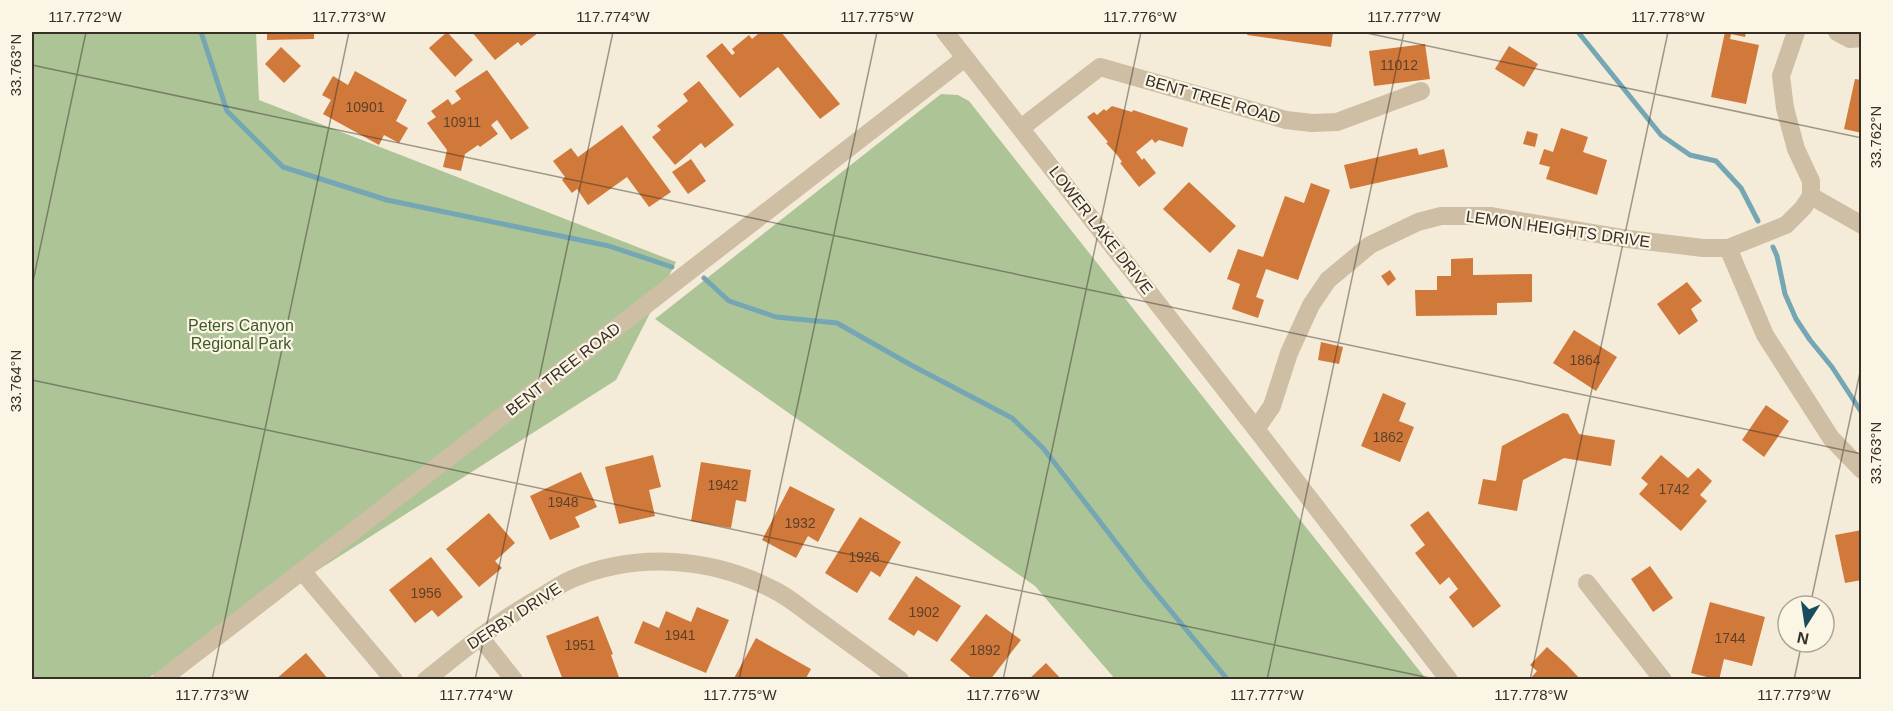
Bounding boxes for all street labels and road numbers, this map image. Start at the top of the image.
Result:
street label: BENT TREE ROAD [1143,72,1283,126]
street label: LOWER LAKE DRIVE [1046,163,1156,297]
street label: LEMON HEIGHTS DRIVE [1465,208,1651,250]
street label: BENT TREE ROAD [503,319,623,419]
street label: DERBY DRIVE [464,579,564,653]

